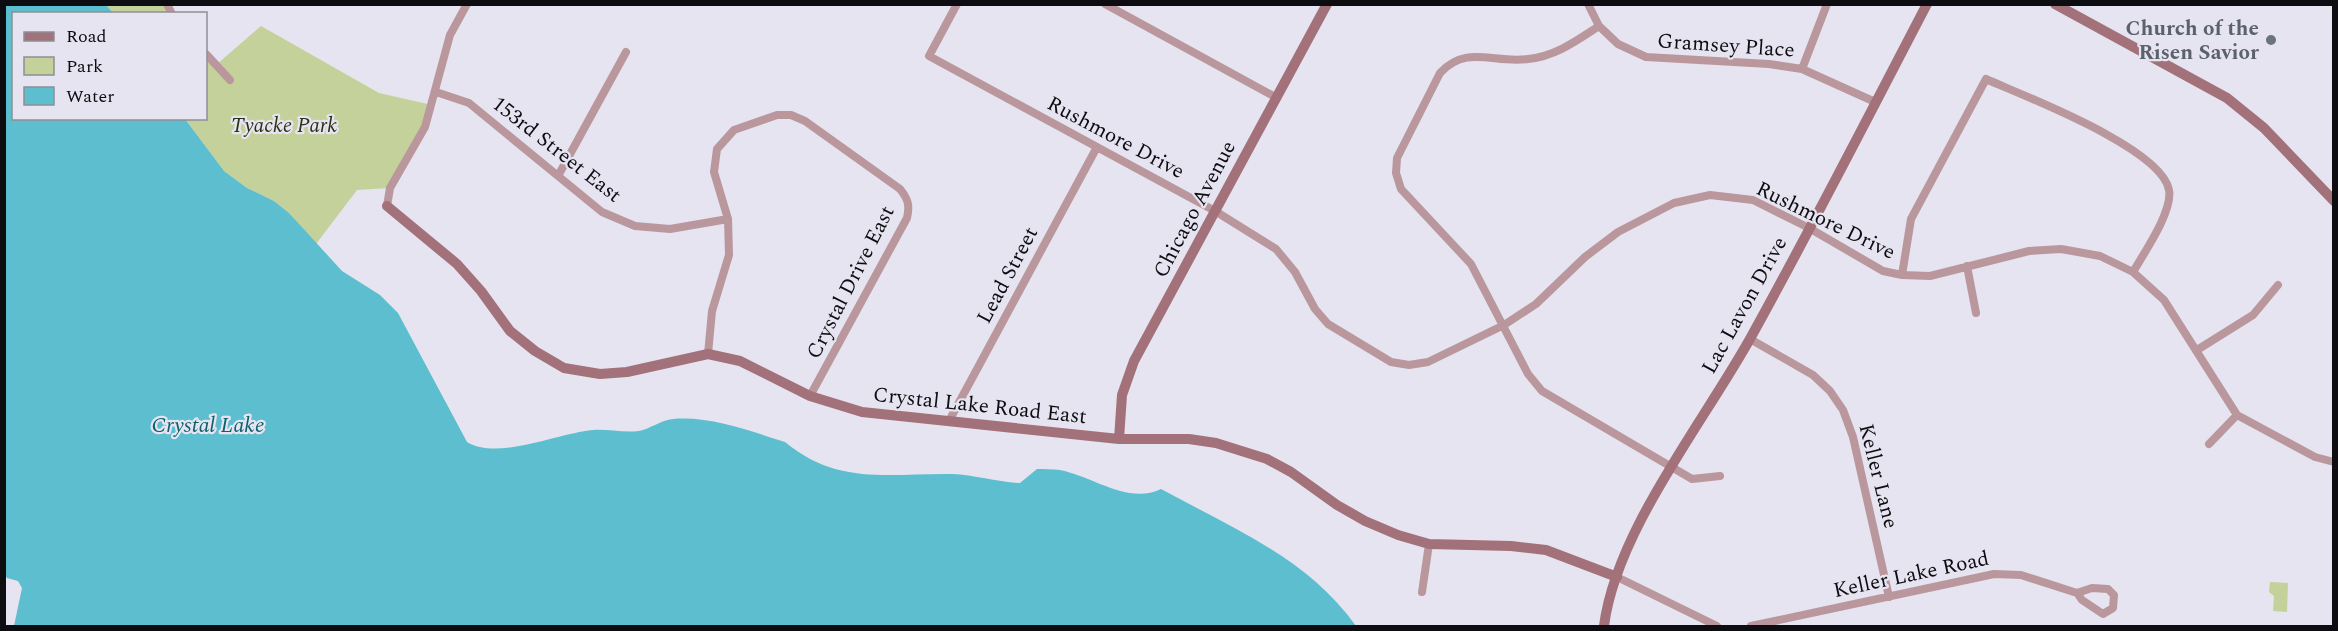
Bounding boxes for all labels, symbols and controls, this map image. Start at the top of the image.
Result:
legend [12,12,207,120]
place label: Church of the Risen Savior [2126,13,2259,69]
text: Road [66,23,107,50]
street label: Gramsey Place [1656,25,1796,67]
marker: Church of the Risen Savior [2264,33,2278,47]
text: Park [66,53,103,80]
text: Water [66,83,114,110]
street label: Rushmore Drive [1041,88,1190,188]
street label: 153rd Street East [485,89,628,211]
park label: Tyacke Park [231,110,337,142]
street label: Chicago Avenue [1145,135,1245,284]
street label: Rushmore Drive [1750,173,1901,268]
street label: Crystal Drive East [798,200,903,365]
street label: Lead Street [969,221,1047,330]
street label: Lac Lavon Drive [1694,231,1796,380]
street label: Crystal Lake Road East [872,379,1088,433]
water label: Crystal Lake [152,409,264,442]
street label: Keller Lane [1850,421,1906,532]
street label: Keller Lake Road [1830,543,1992,607]

